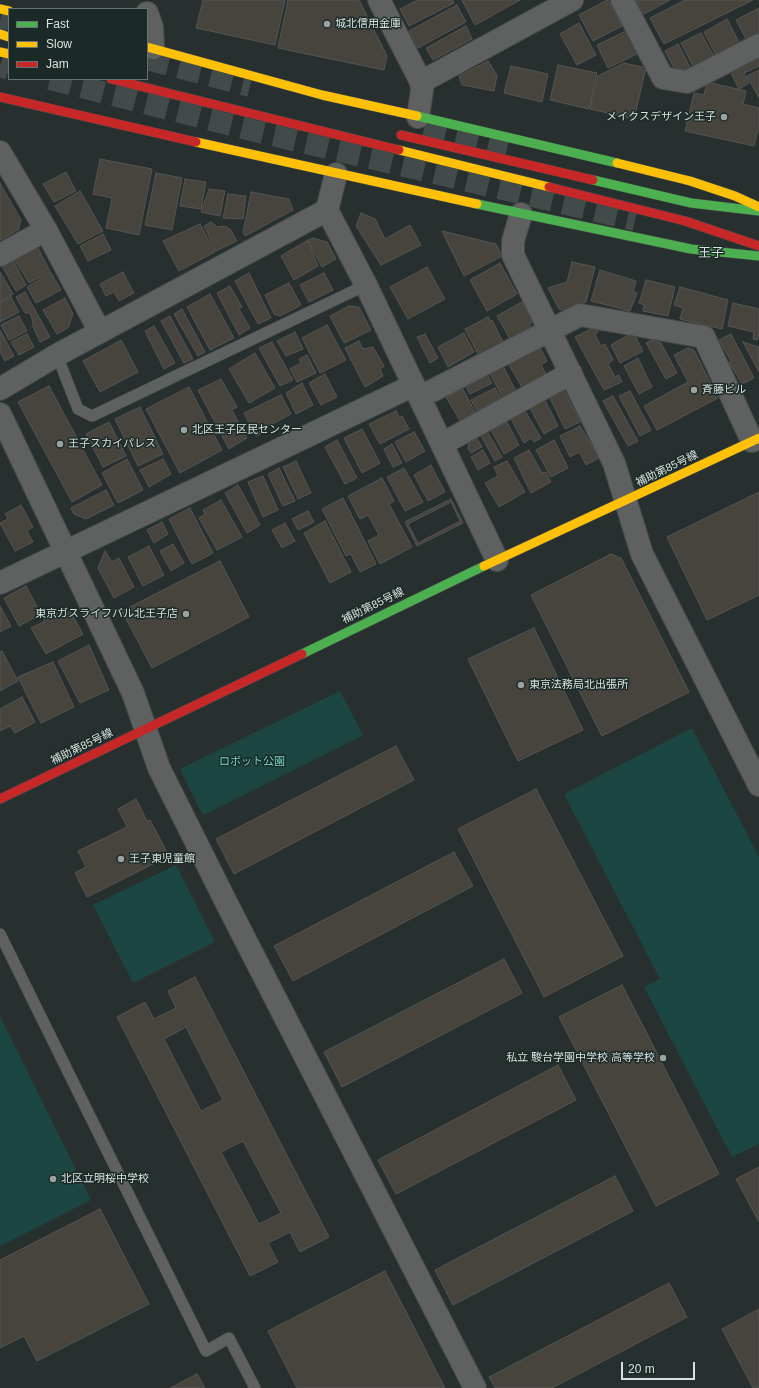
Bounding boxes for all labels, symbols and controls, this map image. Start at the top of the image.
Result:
legend [8,8,148,80]
text: Fast [46,17,69,31]
place label: 城北信用金庫 [335,17,401,31]
marker: 城北信用金庫 [322,19,332,29]
text: Slow [46,37,72,51]
text: Jam [46,57,69,71]
place label: メイクスデザイン王子 [606,110,716,124]
marker: メイクスデザイン王子 [719,112,729,122]
district label: 王子 [698,245,724,261]
place label: 斉藤ビル [702,383,746,397]
marker: 斉藤ビル [689,385,699,395]
place label: 北区王子区民センター [192,423,302,437]
marker: 北区王子区民センター [179,425,189,435]
place label: 王子スカイパレス [68,437,156,451]
marker: 王子スカイパレス [55,439,65,449]
street label: 補助第85号線 [634,448,700,490]
street label: 補助第85号線 [340,585,406,627]
place label: 東京ガスライフバル北王子店 [35,607,178,621]
marker: 東京ガスライフバル北王子店 [181,609,191,619]
place label: 東京法務局北出張所 [529,678,628,692]
marker: 東京法務局北出張所 [516,680,526,690]
street label: 補助第85号線 [49,726,115,768]
park label: ロボット公園 [219,755,285,769]
place label: 王子東児童館 [129,852,195,866]
marker: 王子東児童館 [116,854,126,864]
place label: 私立 駿台学園中学校 高等学校 [506,1051,655,1065]
marker: 私立 駿台学園中学校 高等学校 [658,1053,668,1063]
place label: 北区立明桜中学校 [61,1172,149,1186]
marker: 北区立明桜中学校 [48,1174,58,1184]
scale bar [623,1354,697,1380]
text: 20 m [628,1362,655,1376]

